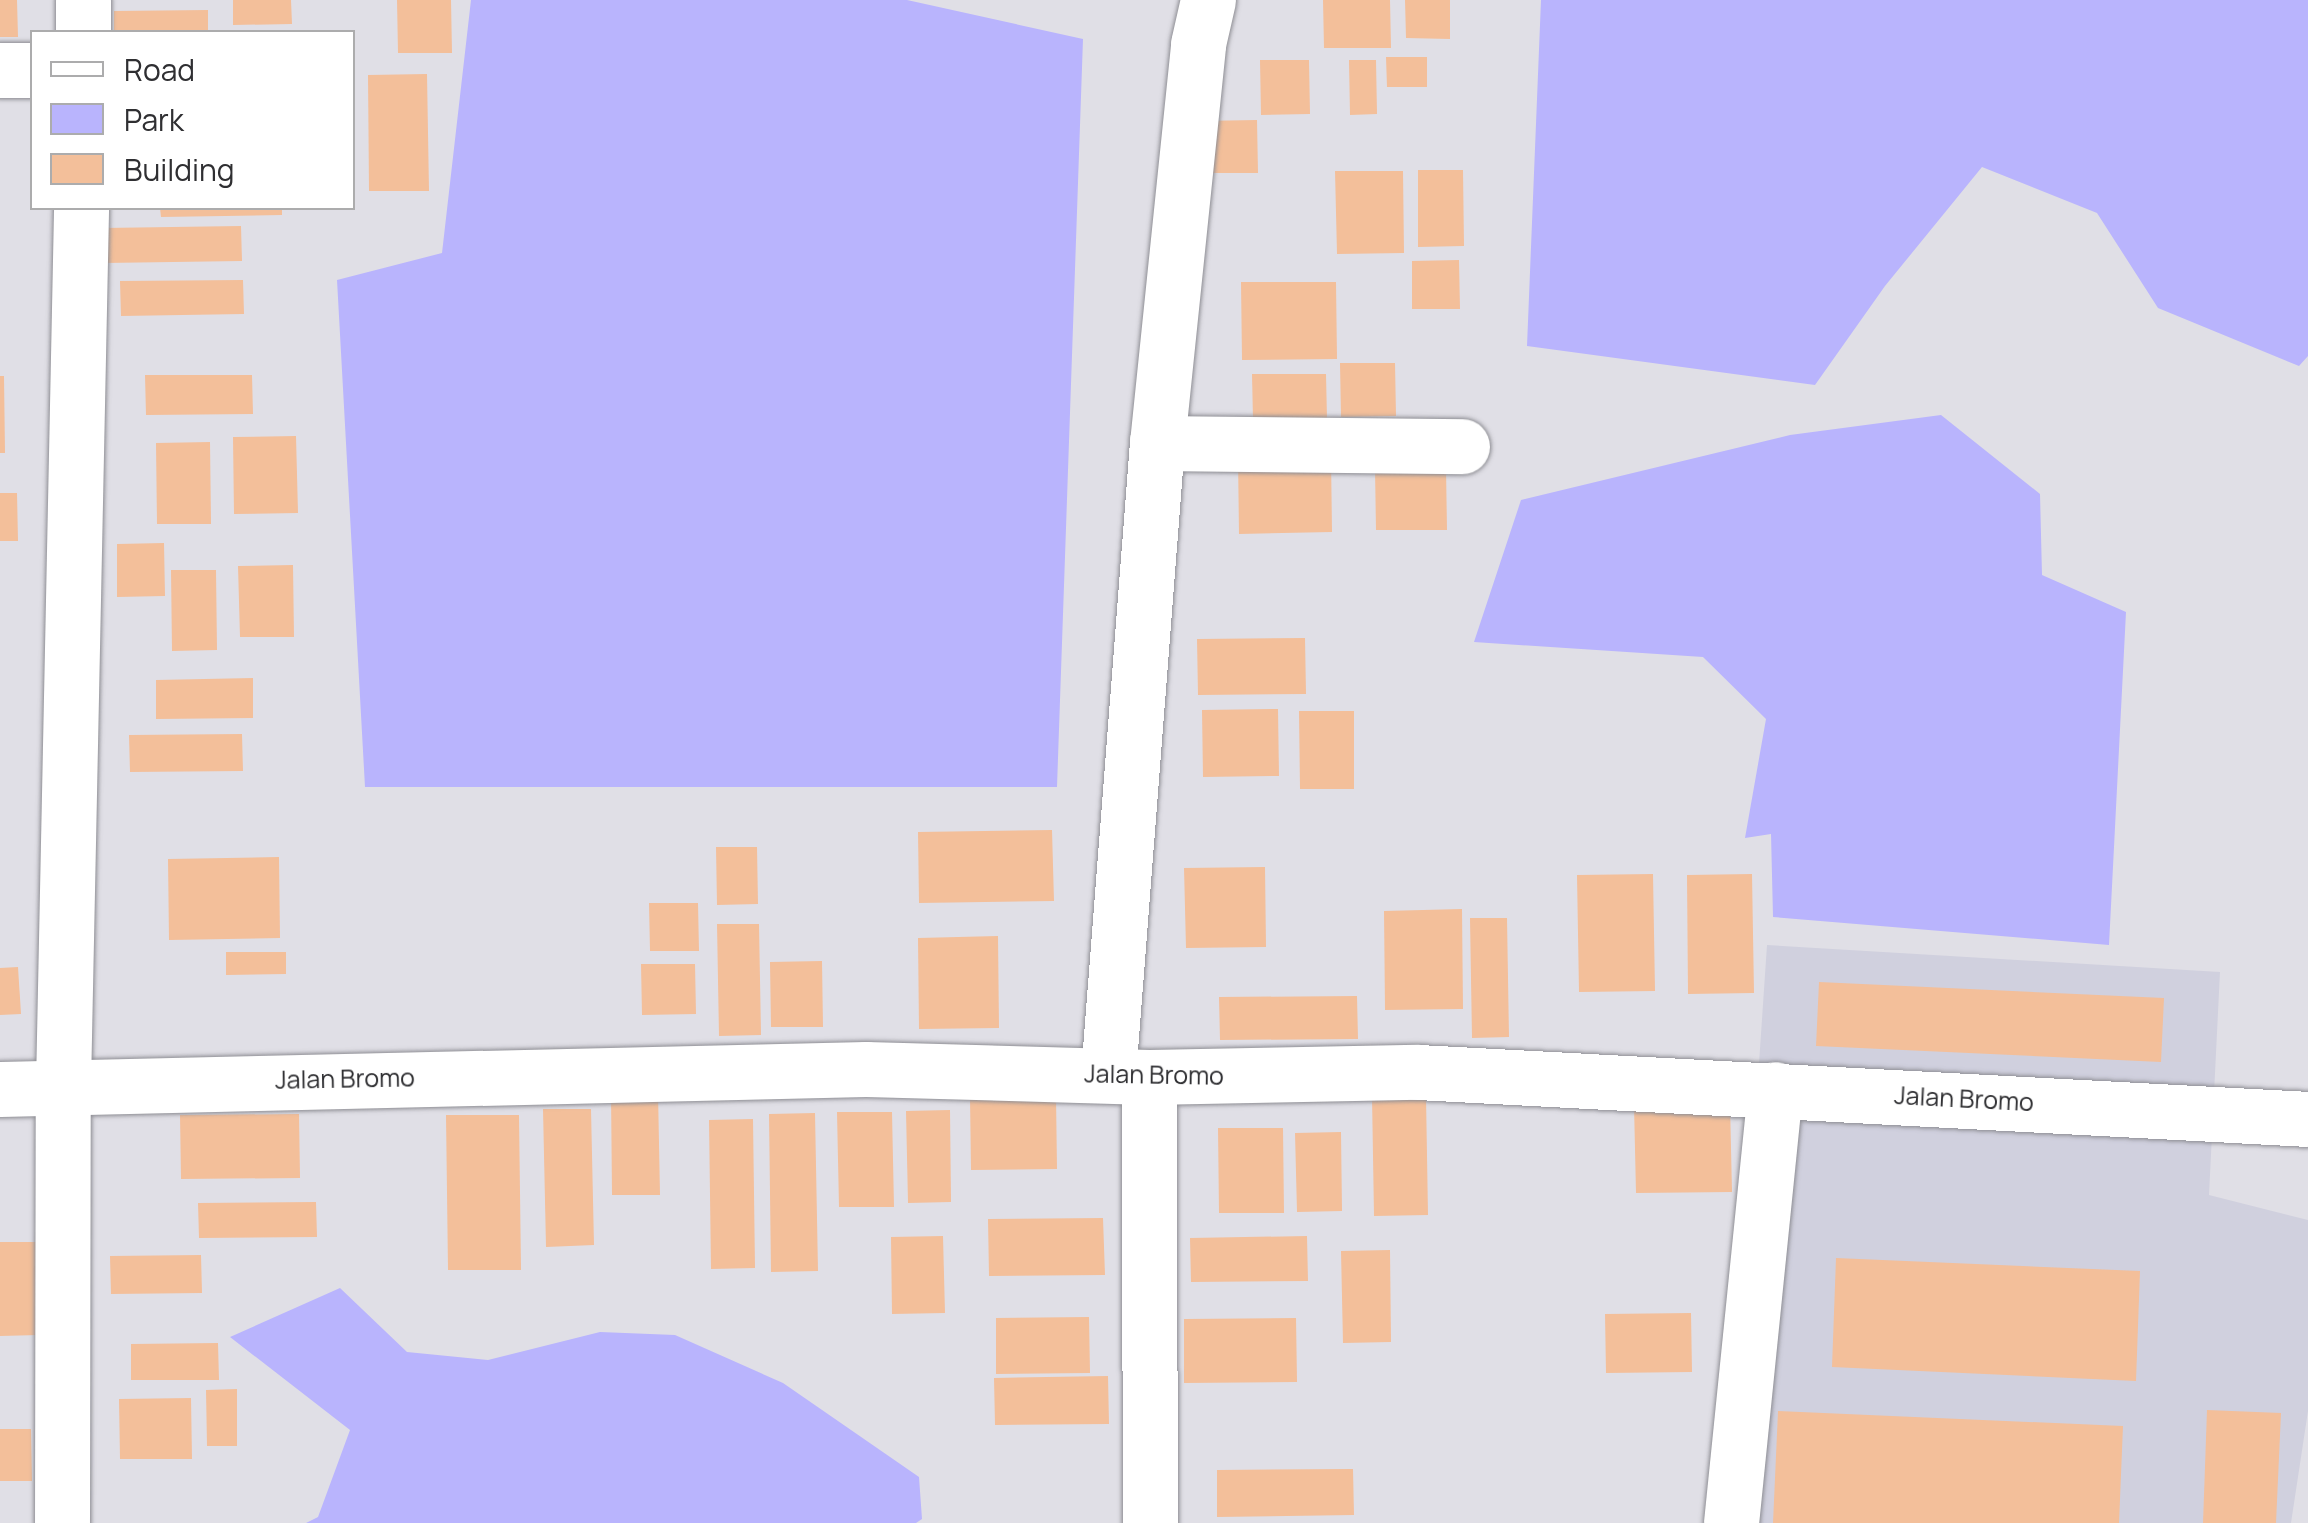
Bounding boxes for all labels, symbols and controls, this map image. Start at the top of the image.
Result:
legend [30,30,355,210]
text: Road [124,49,195,90]
text: Park [124,99,184,140]
text: Building [124,149,235,190]
street label: Jalan Bromo [1084,1059,1224,1091]
street label: Jalan Bromo [275,1063,415,1095]
street label: Jalan Bromo [1893,1080,2035,1118]

